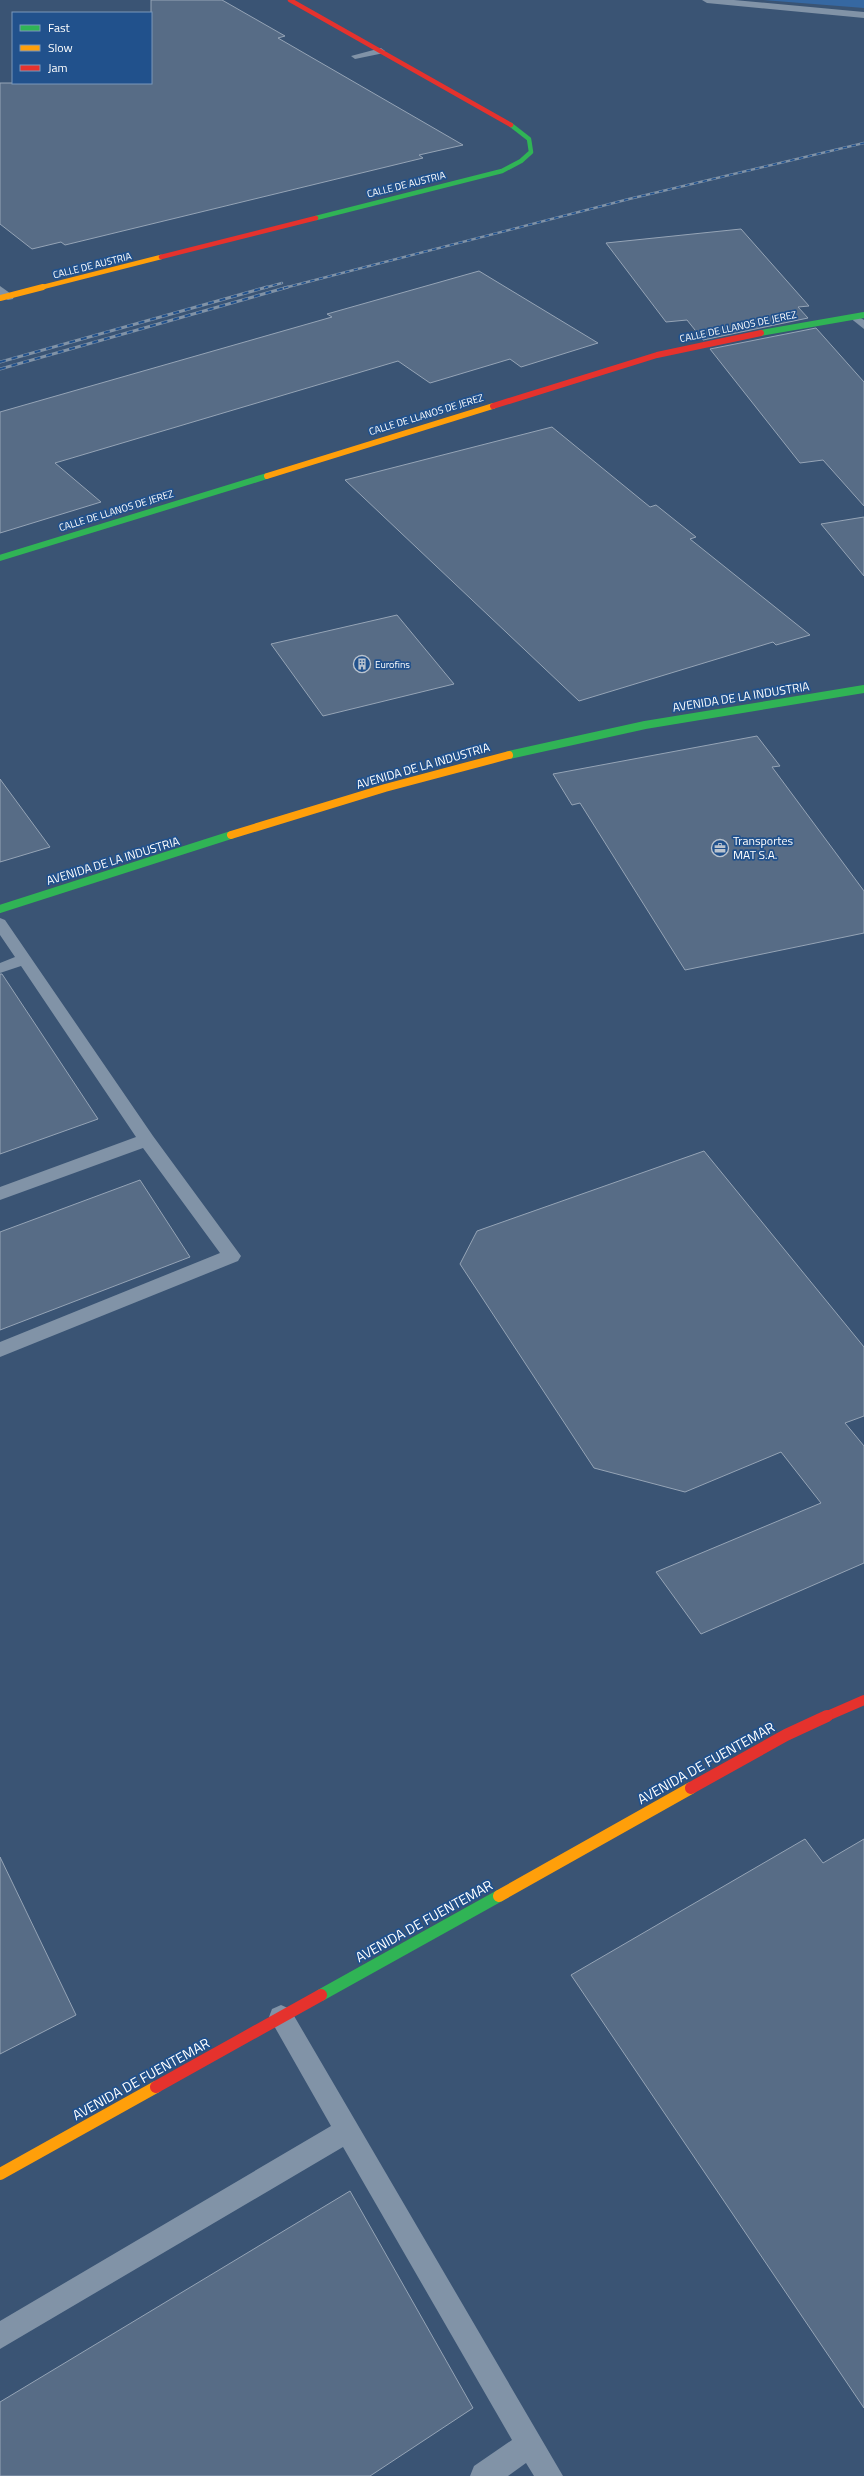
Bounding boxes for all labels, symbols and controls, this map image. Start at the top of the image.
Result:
legend [12,12,152,84]
text: Fast [48,18,71,37]
text: Slow [48,38,73,57]
text: Jam [48,58,68,77]
street label: CALLE DE AUSTRIA [365,167,447,201]
street label: CALLE DE AUSTRIA [51,248,133,282]
street label: CALLE DE LLANOS DE JEREZ [678,307,798,346]
street label: CALLE DE LLANOS DE JEREZ [367,390,485,439]
street label: CALLE DE LLANOS DE JEREZ [57,486,175,535]
building icon: Eurofins [352,654,372,674]
place label: Eurofins [375,657,410,672]
street label: AVENIDA DE LA INDUSTRIA [671,676,811,717]
street label: AVENIDA DE LA INDUSTRIA [354,737,492,794]
street label: AVENIDA DE LA INDUSTRIA [44,831,182,890]
place label: Transportes MAT S.A. [733,831,794,864]
office icon: Transportes MAT S.A. [710,838,730,858]
street label: AVENIDA DE FUENTEMAR [633,1716,778,1809]
street label: AVENIDA DE FUENTEMAR [351,1874,496,1967]
street label: AVENIDA DE FUENTEMAR [68,2032,213,2125]

